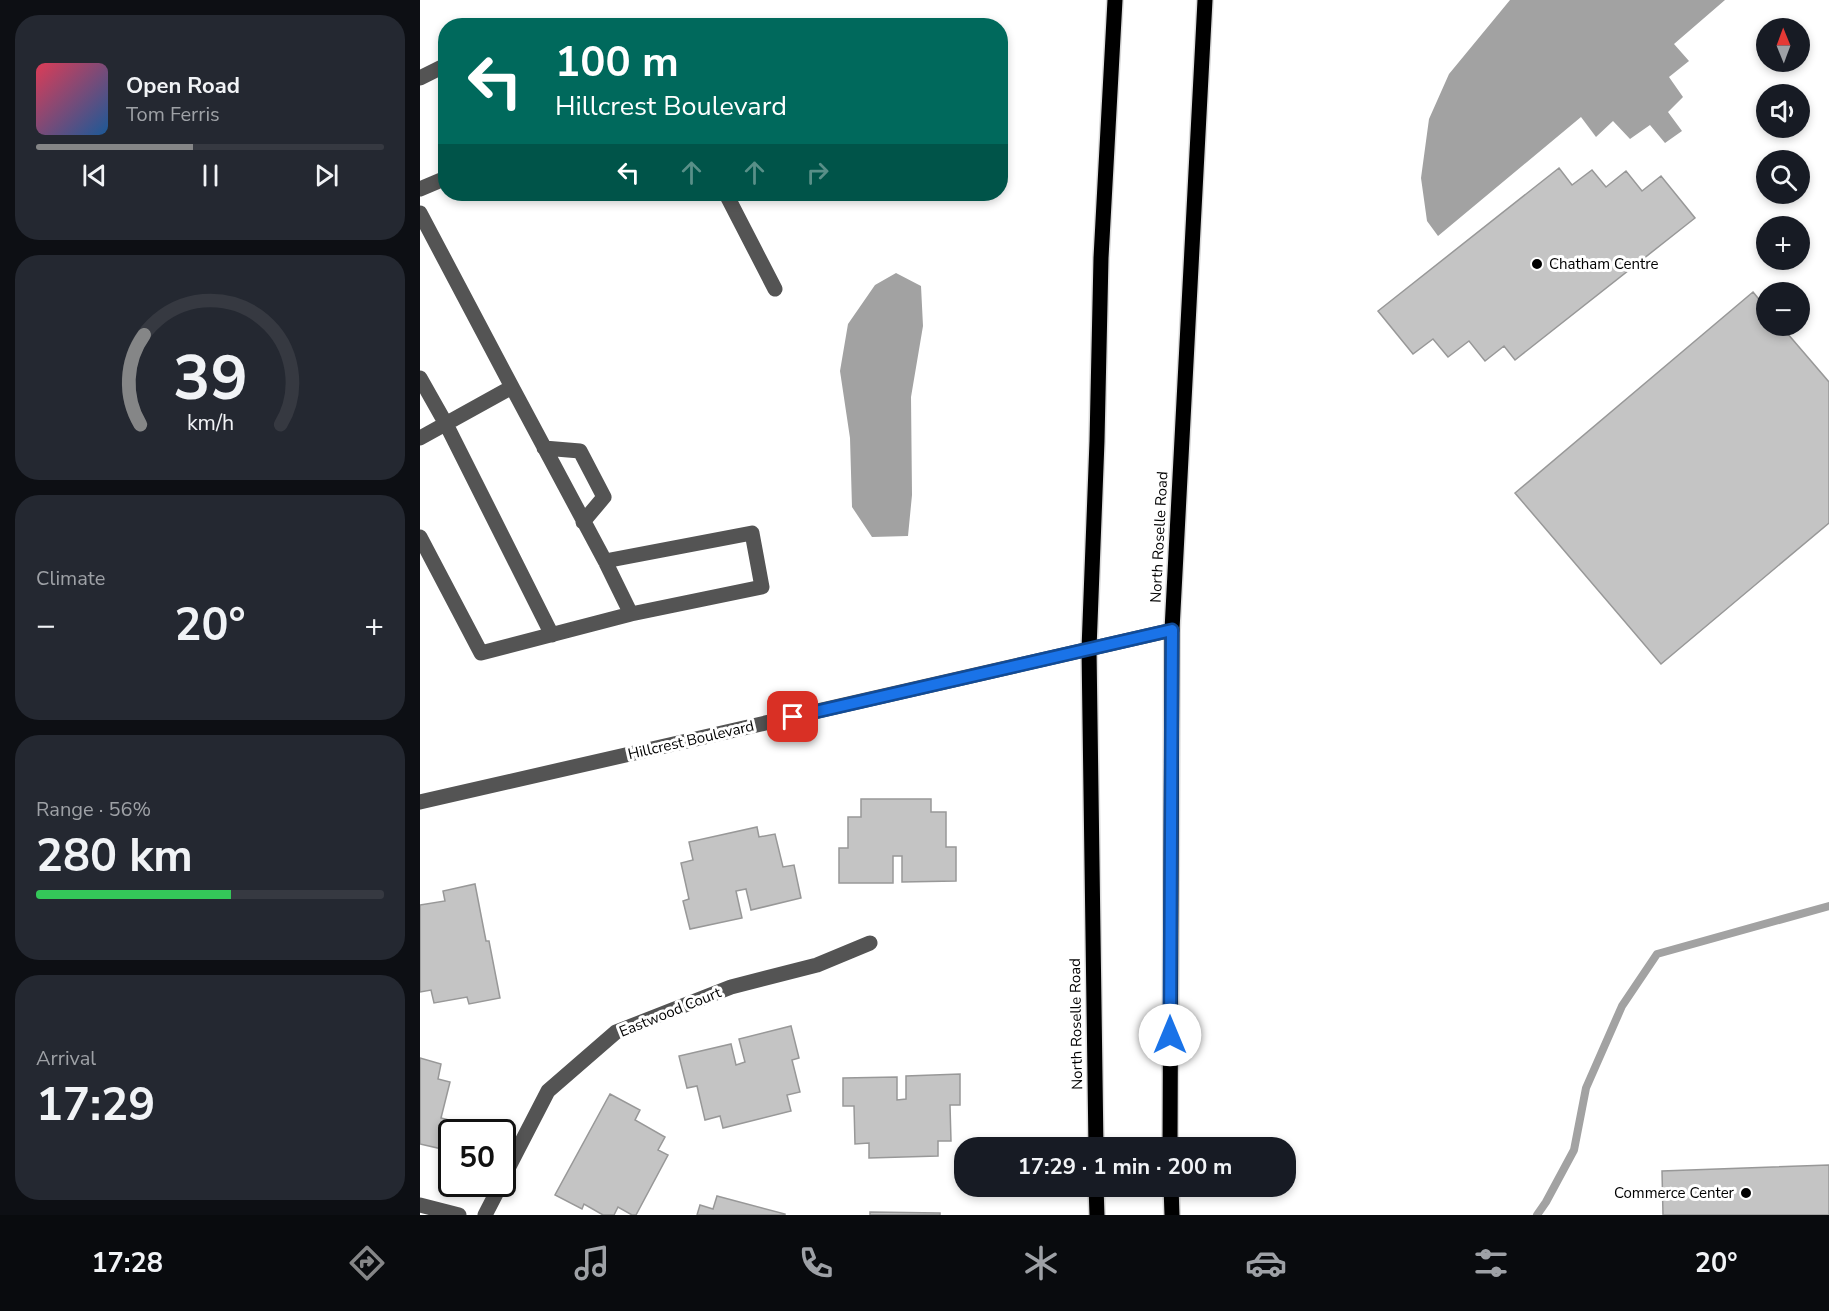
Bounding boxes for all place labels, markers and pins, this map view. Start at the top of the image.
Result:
place label: Chatham Centre [1549,254,1659,274]
marker: Chatham Centre [1530,257,1544,271]
pin [767,691,818,742]
place label: Commerce Center [1614,1183,1735,1203]
marker: Commerce Center [1739,1186,1753,1200]

